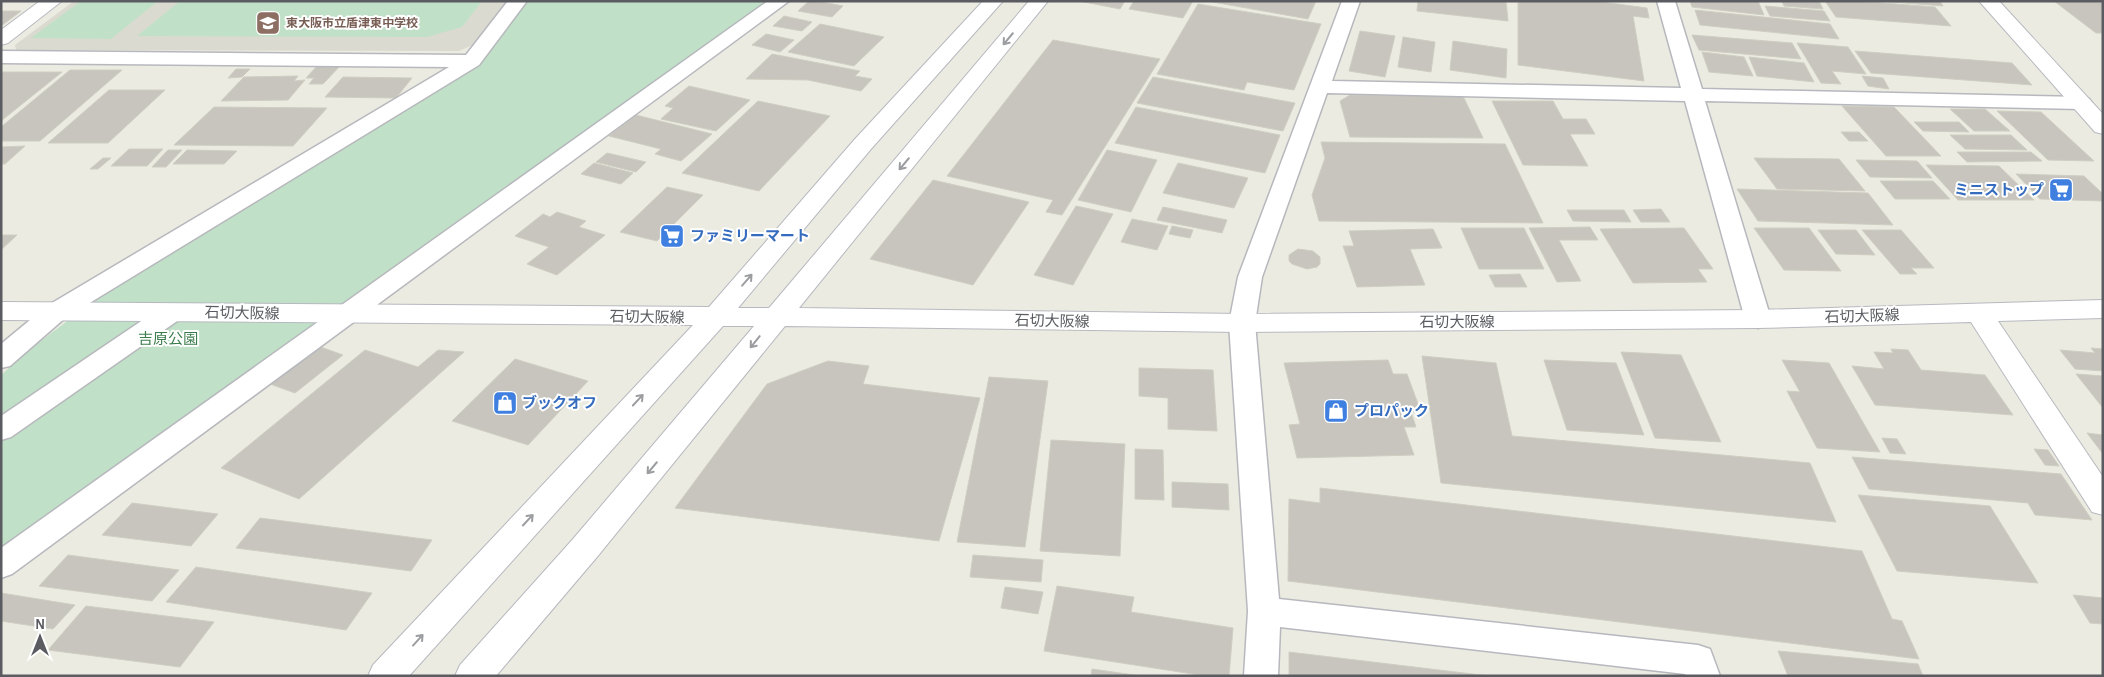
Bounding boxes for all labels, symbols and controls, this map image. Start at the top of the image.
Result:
school or university icon: 東大阪市立盾津東中学校 [255,10,281,36]
place label: 東大阪市立盾津東中学校 [286,16,418,29]
one-way arrow [1002,32,1013,45]
one-way arrow [898,157,909,170]
supermarket icon: ミニストップ [2048,177,2074,203]
place label: ミニストップ [1954,182,2044,198]
supermarket icon: ファミリーマート [659,223,685,249]
place label: ファミリーマート [690,229,810,244]
one-way arrow [742,273,753,286]
street label: 石切大阪線 [204,304,280,322]
street label: 石切大阪線 [1824,307,1900,325]
street label: 石切大阪線 [609,308,685,326]
street label: 石切大阪線 [1014,312,1090,330]
street label: 石切大阪線 [1419,314,1495,330]
park label: 吉原公園 [138,331,198,347]
one-way arrow [750,335,761,348]
shop icon: ブックオフ [492,390,518,416]
place label: ブックオフ [522,394,597,411]
one-way arrow [632,394,644,407]
shop icon: プロパック [1323,398,1349,424]
place label: プロパック [1354,403,1429,419]
one-way arrow [646,461,657,474]
one-way arrow [522,513,534,526]
north arrow [15,612,65,662]
text: N [35,618,45,632]
one-way arrow [413,633,424,646]

